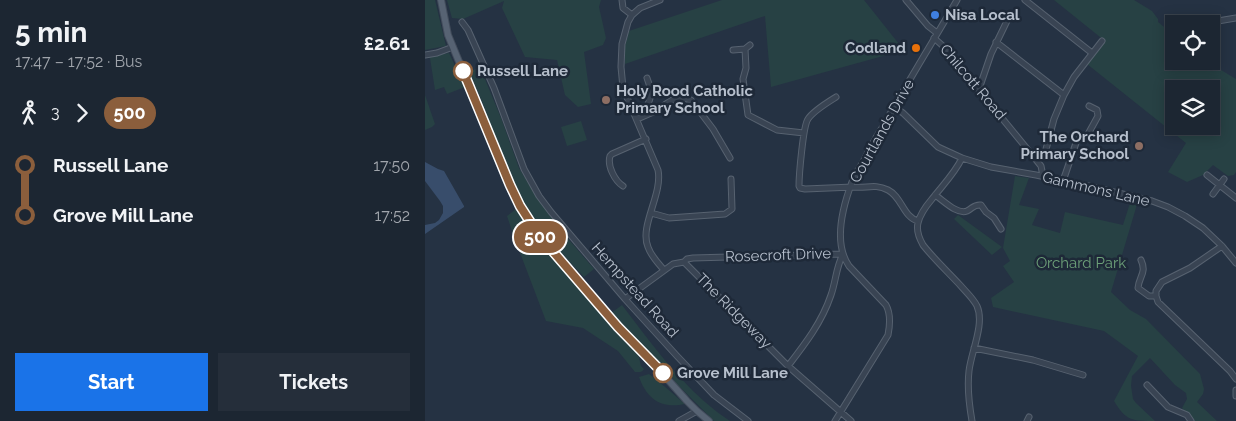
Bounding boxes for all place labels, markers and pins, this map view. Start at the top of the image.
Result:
place label: Nisa Local [945,6,1020,24]
marker: Nisa Local [929,9,941,21]
place label: Codland [845,39,906,57]
marker: Codland [910,42,922,54]
marker: Russell Lane [453,61,473,81]
place label: Russell Lane [477,62,568,80]
place label: Holy Rood Catholic Primary School [616,82,753,117]
marker: Holy Rood Catholic Primary School [600,94,612,106]
place label: The Orchard Primary School [1021,128,1129,163]
marker: The Orchard Primary School [1133,140,1145,152]
marker: Grove Mill Lane [653,363,673,383]
place label: Grove Mill Lane [677,364,788,382]

